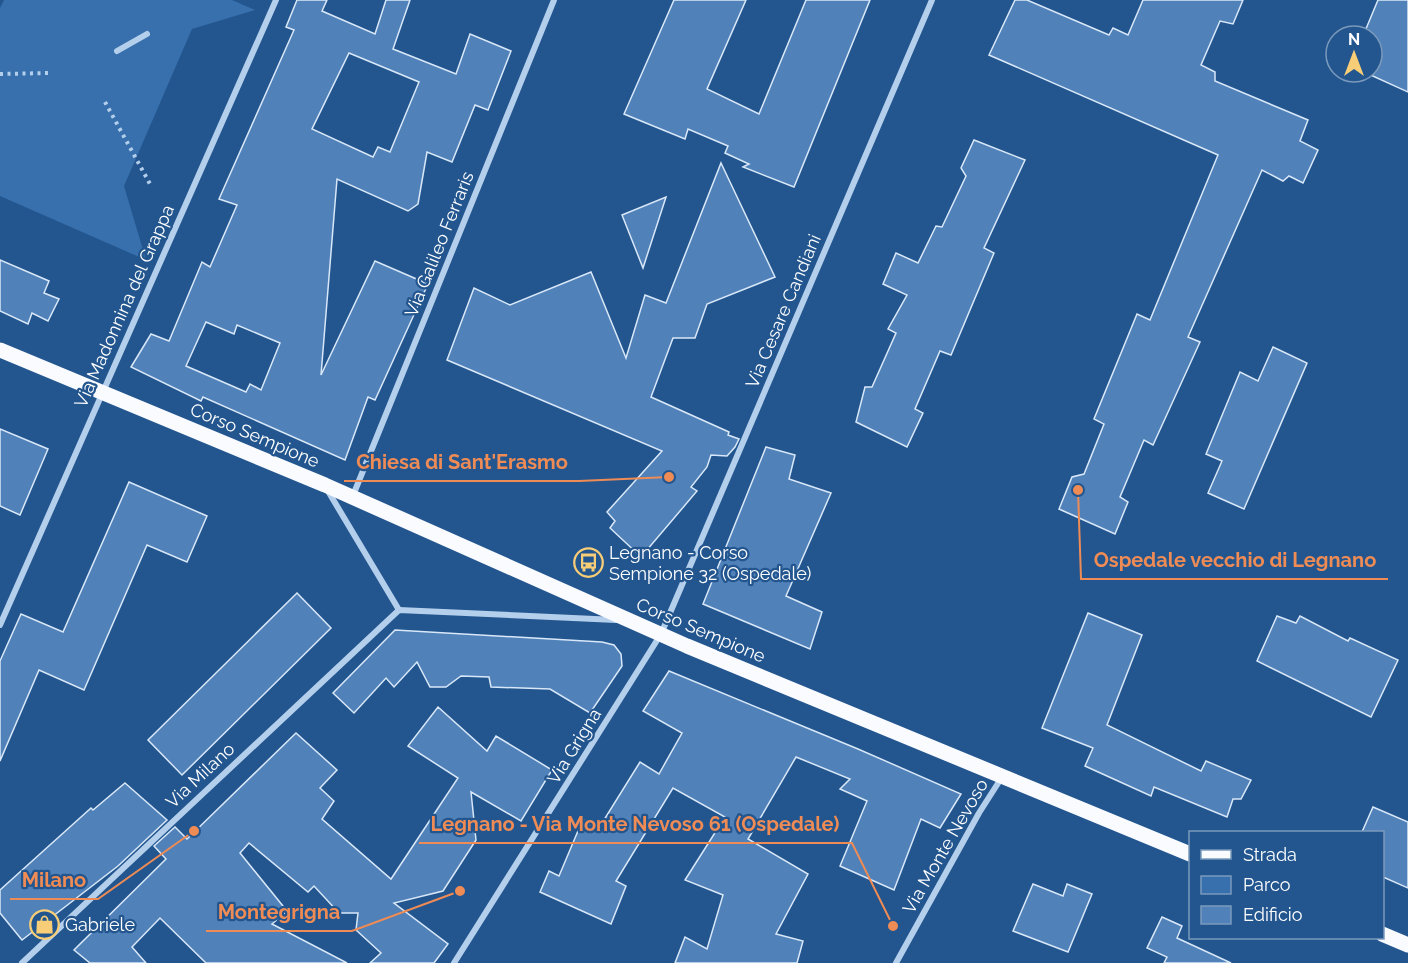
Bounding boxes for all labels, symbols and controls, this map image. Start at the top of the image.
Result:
north arrow [1324,24,1384,84]
text: N [1348,30,1360,49]
street label: Via Galileo Ferraris [400,168,478,320]
street label: Via Madonnina del Grappa [70,201,178,411]
street label: Via Cesare Candiani [741,231,825,391]
street label: Corso Sempione [187,398,323,472]
callout: Chiesa di Sant'Erasmo [344,443,579,481]
text: Chiesa di Sant'Erasmo [356,450,568,474]
callout: Ospedale vecchio di Legnano [1081,541,1388,579]
place label: Legnano - Corso Sempione 32 (Ospedale) [609,542,812,584]
bus stop icon: Legnano - Corso Sempione 32 (Ospedale) [572,546,604,578]
text: Ospedale vecchio di Legnano [1094,548,1376,572]
street label: Corso Sempione [633,593,769,667]
street label: Via Grigna [543,704,605,788]
street label: Via Milano [161,738,239,812]
street label: Via Monte Nevoso [898,775,992,917]
callout: Legnano - Via Monte Nevoso 61 (Ospedale) [419,805,852,843]
text: Legnano - Via Monte Nevoso 61 (Ospedale) [431,812,839,836]
legend [1189,831,1384,939]
text: Strada [1243,844,1297,865]
callout: Milano [10,861,98,899]
text: Milano [22,868,86,892]
text: Parco [1243,874,1291,895]
callout: Montegrigna [206,893,352,931]
text: Montegrigna [218,900,340,924]
text: Edificio [1243,904,1303,925]
shop icon: Gabriele [28,908,60,940]
place label: Gabriele [65,914,136,935]

